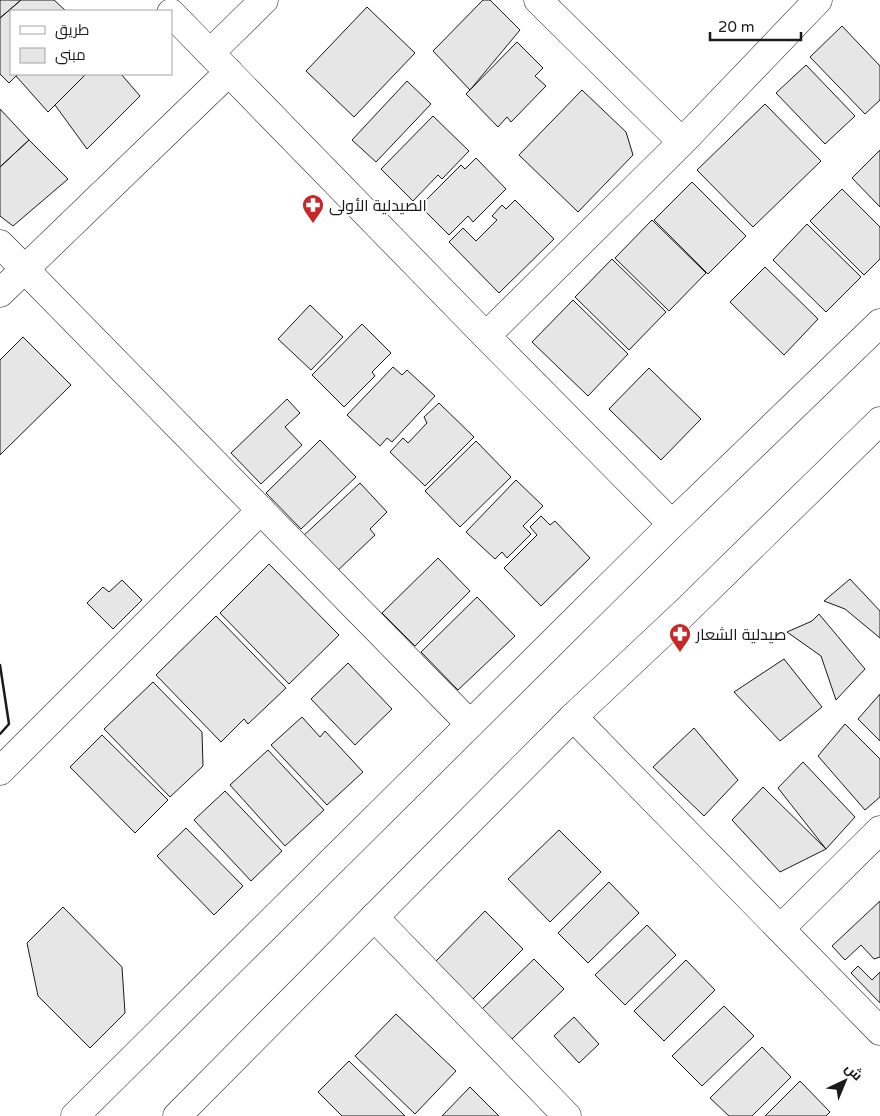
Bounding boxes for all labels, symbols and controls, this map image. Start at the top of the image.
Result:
legend [10,10,172,75]
scale bar [710,10,801,42]
text: 20 m [718,18,755,36]
text: طريق [55,21,89,40]
text: مبنى [55,46,86,65]
pharmacy icon: الصيدلية الأولى [301,193,325,224]
place label: الصيدلية الأولى [329,196,427,216]
pharmacy icon: صيدلية الشعار [668,622,692,653]
place label: صيدلية الشعار [695,625,786,645]
north arrow [820,1056,870,1106]
text: ش [841,1060,866,1084]

